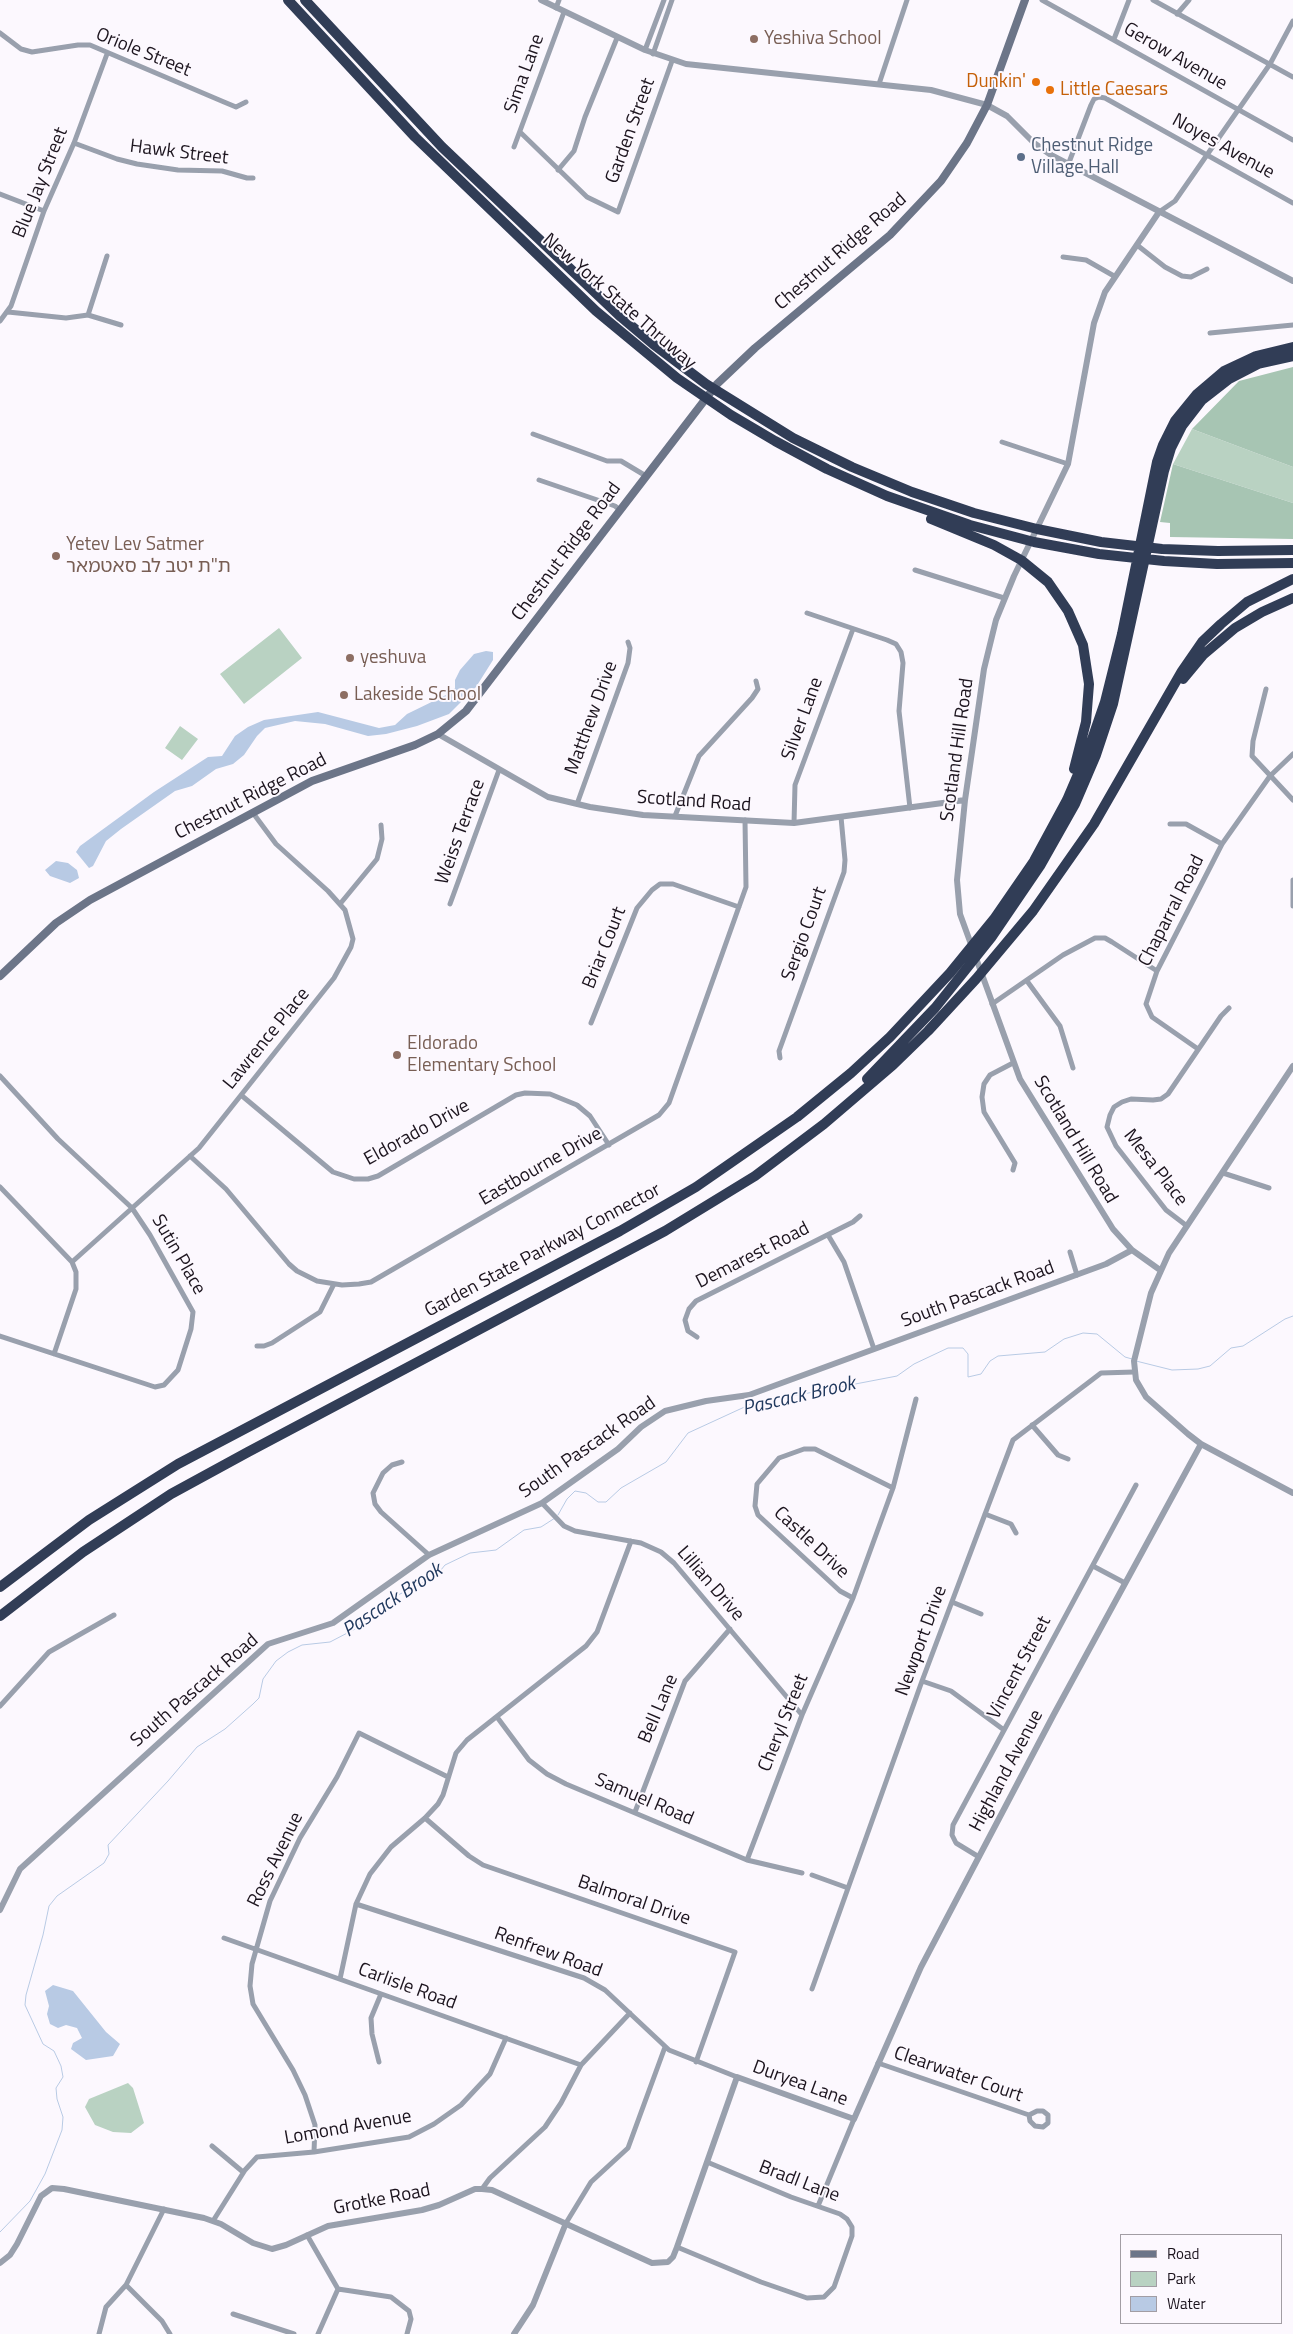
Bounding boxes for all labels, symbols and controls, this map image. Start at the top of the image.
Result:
street label: Gerow Avenue [1119,18,1231,96]
street label: Oriole Street [92,24,194,82]
place label: Yeshiva School [764,28,882,50]
street label: Sima Lane [500,31,550,117]
marker: Yeshiva School [748,33,760,45]
place label: Dunkin' [966,71,1026,93]
street label: Garden Street [601,75,661,187]
marker: Dunkin' [1030,76,1042,88]
place label: Little Caesars [1060,79,1168,101]
marker: Little Caesars [1044,84,1056,96]
street label: Noyes Avenue [1168,109,1278,185]
street label: Blue Jay Street [8,124,74,242]
place label: Chestnut Ridge Village Hall [1031,135,1153,179]
street label: Hawk Street [128,136,230,170]
marker: Chestnut Ridge Village Hall [1015,151,1027,163]
street label: Chestnut Ridge Road [770,188,912,316]
street label: New York State Thruway [537,229,701,375]
street label: Chestnut Ridge Road [508,478,626,626]
place label: Yetev Lev Satmer ת"ת יטב לב סאטמאר [66,534,231,578]
marker: Yetev Lev Satmer ת"ת יטב לב סאטמאר [50,550,62,562]
place label: yeshuva [360,647,426,669]
marker: yeshuva [344,652,356,664]
street label: Matthew Drive [561,658,623,778]
street label: Silver Lane [777,674,829,764]
street label: Scotland Hill Road [937,677,979,823]
place label: Lakeside School [354,684,481,706]
marker: Lakeside School [338,689,350,701]
street label: Chestnut Ridge Road [171,749,331,845]
street label: Weiss Terrace [431,776,491,888]
street label: Scotland Road [636,787,752,817]
street label: Chaparral Road [1134,851,1210,971]
street label: Sergio Court [778,884,832,984]
street label: Briar Court [578,904,632,992]
street label: Lawrence Place [219,984,315,1094]
place label: Eldorado Elementary School [407,1033,556,1077]
marker: Eldorado Elementary School [391,1049,403,1061]
street label: Scotland Hill Road [1028,1072,1122,1208]
street label: Eldorado Drive [360,1095,474,1171]
street label: Eastbourne Drive [476,1123,606,1211]
street label: Mesa Place [1118,1125,1192,1211]
street label: Garden State Parkway Connector [421,1179,665,1323]
street label: Sutin Place [146,1211,210,1299]
street label: Demarest Road [693,1218,813,1294]
street label: South Pascack Road [898,1257,1058,1333]
water label: Pascack Brook [740,1372,858,1422]
street label: South Pascack Road [515,1392,661,1504]
street label: Castle Drive [768,1502,854,1584]
street label: Lillian Drive [671,1542,749,1626]
water label: Pascack Brook [339,1559,447,1643]
street label: Newport Drive [891,1583,953,1699]
street label: Vincent Street [983,1613,1057,1723]
street label: South Pascack Road [127,1629,263,1753]
street label: Bell Lane [634,1671,684,1747]
street label: Cheryl Street [754,1671,814,1775]
street label: Highland Avenue [965,1706,1049,1836]
street label: Samuel Road [591,1769,697,1831]
street label: Ross Avenue [243,1809,309,1911]
street label: Balmoral Drive [575,1871,693,1931]
street label: Renfrew Road [491,1923,605,1983]
street label: Carlisle Road [355,1959,459,2015]
street label: Clearwater Court [891,2042,1025,2108]
street label: Duryea Lane [749,2056,851,2112]
street label: Lomond Avenue [283,2106,413,2150]
street label: Bradl Lane [755,2156,843,2208]
street label: Grotke Road [331,2179,433,2221]
legend [1120,2234,1283,2324]
text: Road [1167,2242,1199,2265]
text: Park [1167,2267,1196,2290]
text: Water [1167,2292,1206,2315]

